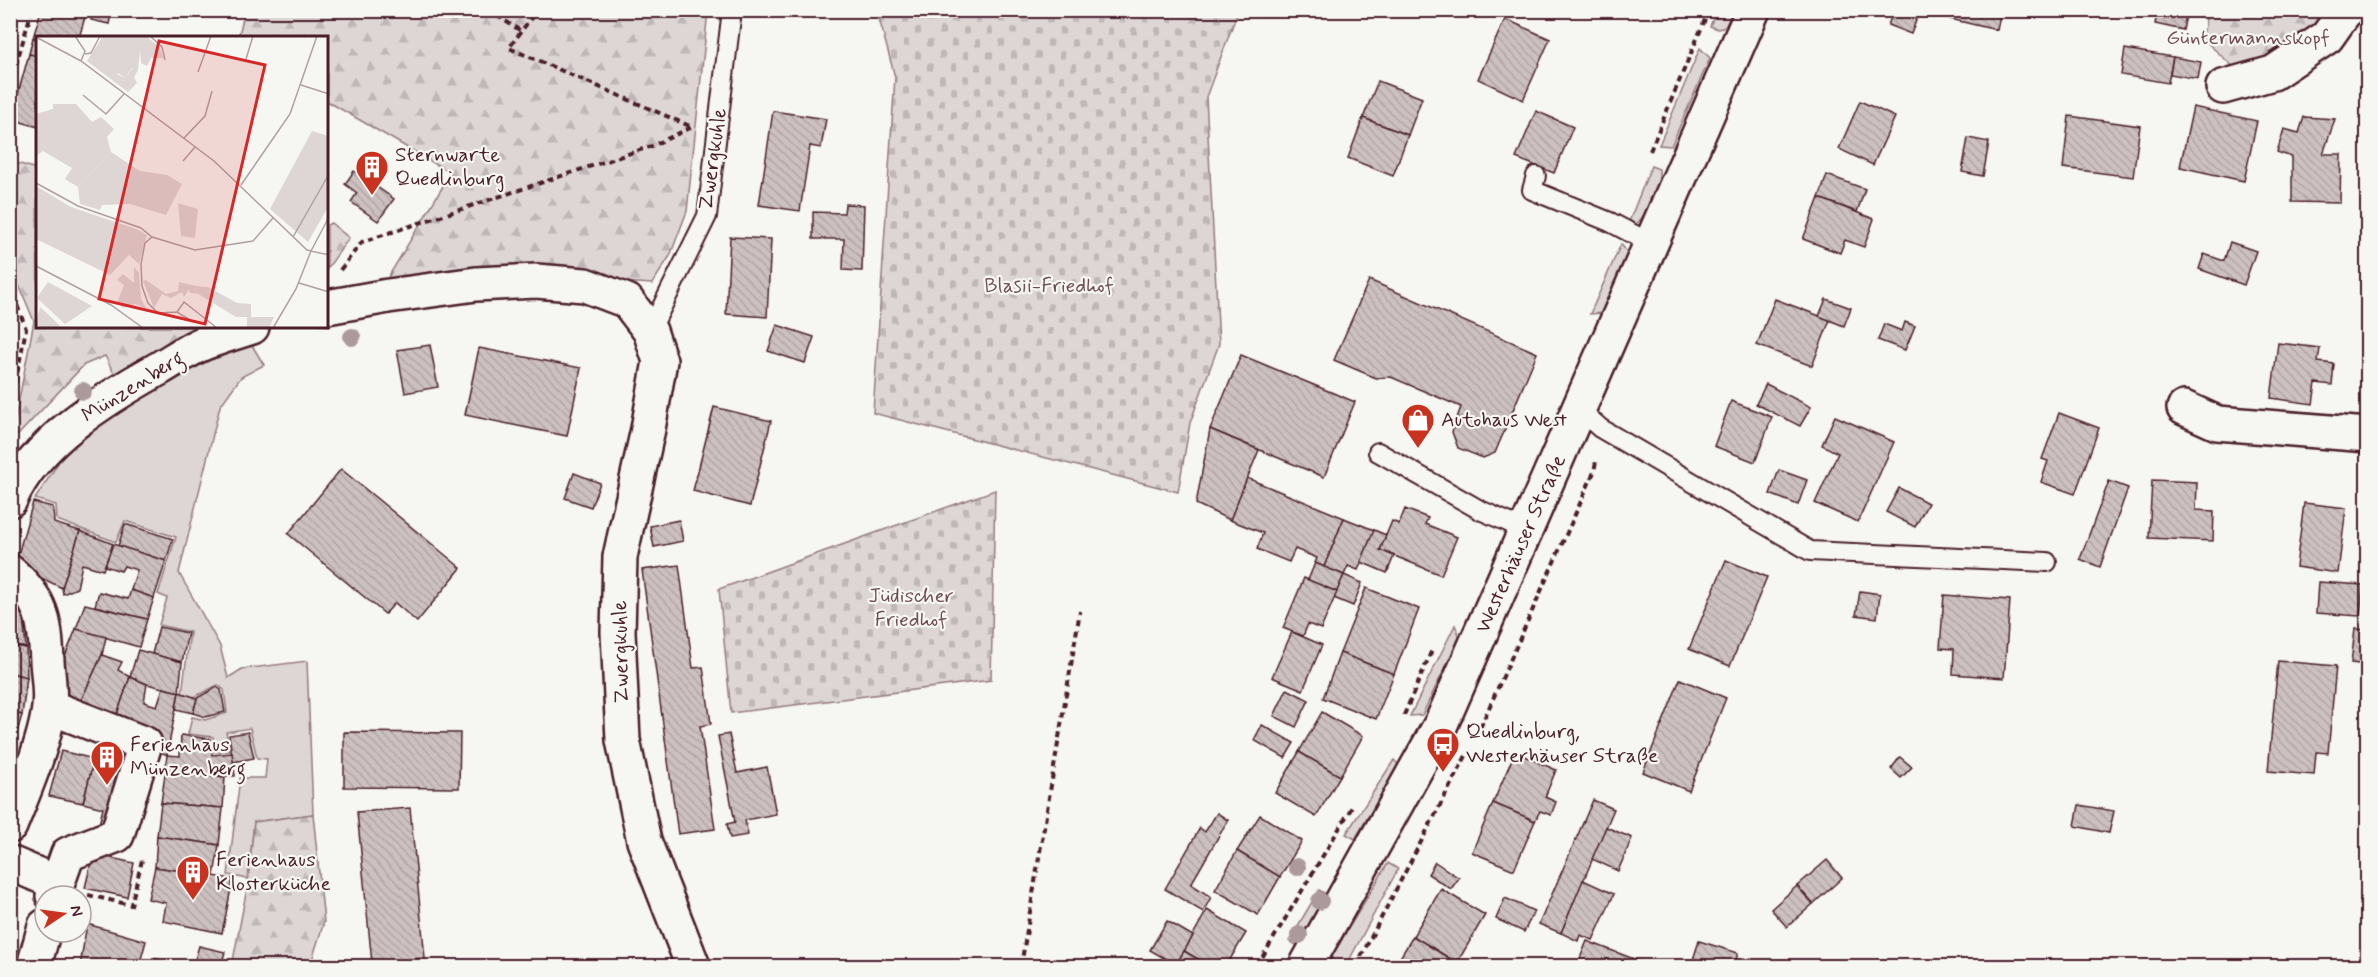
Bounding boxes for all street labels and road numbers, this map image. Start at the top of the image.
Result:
street label: Zwergkuhle [692,106,734,212]
street label: Münzenberg [76,344,191,431]
street label: Westerhäuser Straße [1469,450,1573,638]
street label: Zwergkuhle [606,600,636,704]

